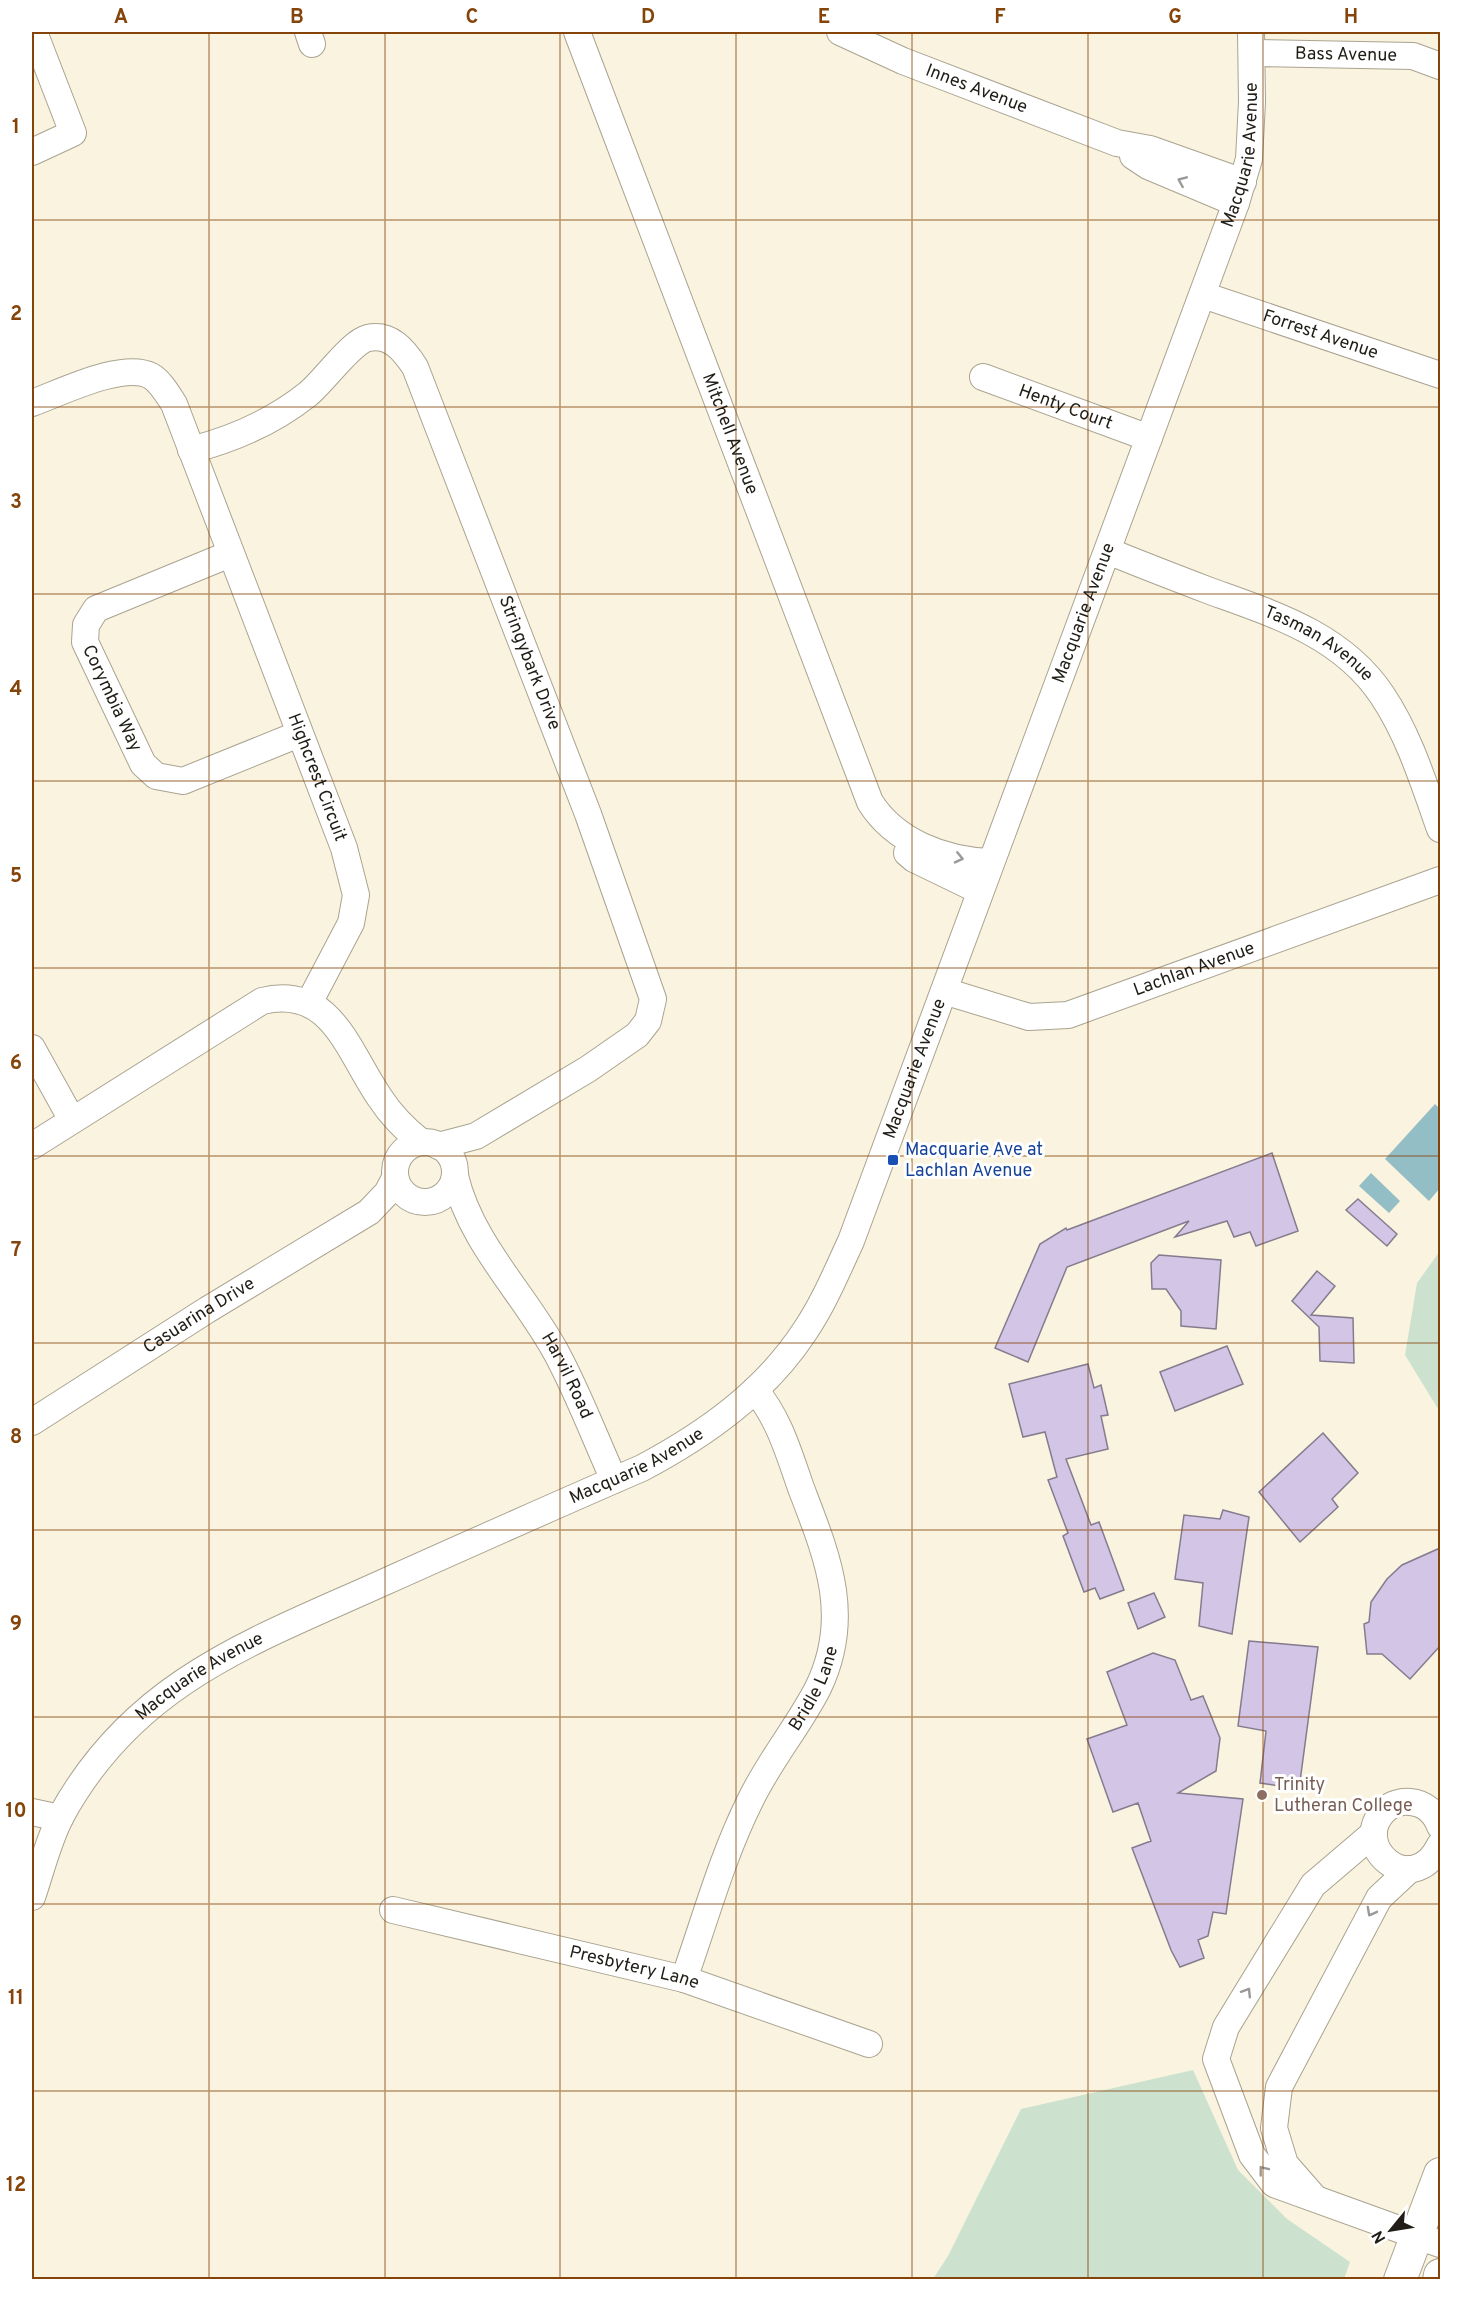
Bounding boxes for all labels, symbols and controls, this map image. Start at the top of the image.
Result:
text: A [114,5,128,31]
text: B [290,5,304,31]
text: C [466,5,478,31]
text: D [641,5,655,31]
text: E [818,5,830,31]
text: F [994,5,1006,31]
text: G [1168,5,1182,31]
text: H [1344,5,1358,31]
street label: Bass Avenue [1295,42,1397,67]
street label: Innes Avenue [922,59,1031,119]
street label: Macquarie Avenue [1216,82,1264,231]
text: 1 [12,115,20,141]
one-way arrow [1177,176,1188,188]
text: 2 [10,302,22,328]
street label: Forrest Avenue [1260,304,1381,365]
street label: Mitchell Avenue [696,370,763,498]
street label: Henty Court [1015,380,1116,435]
text: 3 [10,490,22,516]
street label: Macquarie Avenue [1047,540,1120,686]
street label: Stringybark Drive [493,593,566,733]
street label: Tasman Avenue [1261,600,1378,686]
street label: Corymbia Way [77,641,147,755]
text: 4 [10,677,22,703]
street label: Highcrest Circuit [282,710,352,845]
one-way arrow [954,851,964,864]
text: 5 [10,864,22,890]
street label: Lachlan Avenue [1130,937,1258,1002]
street label: Macquarie Avenue [878,995,951,1142]
text: 6 [10,1051,22,1077]
place label: Macquarie Ave at Lachlan Avenue [905,1139,1043,1183]
marker: Macquarie Ave at Lachlan Avenue [886,1153,900,1167]
text: 7 [11,1238,21,1264]
street label: Casuarina Drive [139,1272,259,1359]
street label: Harvil Road [536,1328,598,1422]
street label: Macquarie Avenue [566,1423,709,1510]
text: 8 [10,1425,22,1451]
text: 9 [10,1612,22,1638]
street label: Macquarie Avenue [131,1627,267,1726]
street label: Bridle Lane [784,1644,843,1735]
place label: Trinity Lutheran College [1274,1774,1413,1818]
marker: Trinity Lutheran College [1255,1788,1269,1802]
text: 10 [5,1799,27,1825]
one-way arrow [1367,1905,1378,1916]
street label: Presbytery Lane [567,1941,702,1995]
text: 11 [8,1986,24,2012]
one-way arrow [1239,1988,1251,1998]
one-way arrow [1260,2166,1271,2177]
text: 12 [6,2173,26,2199]
north arrow [1361,2200,1421,2260]
text: N [1368,2227,1391,2246]

